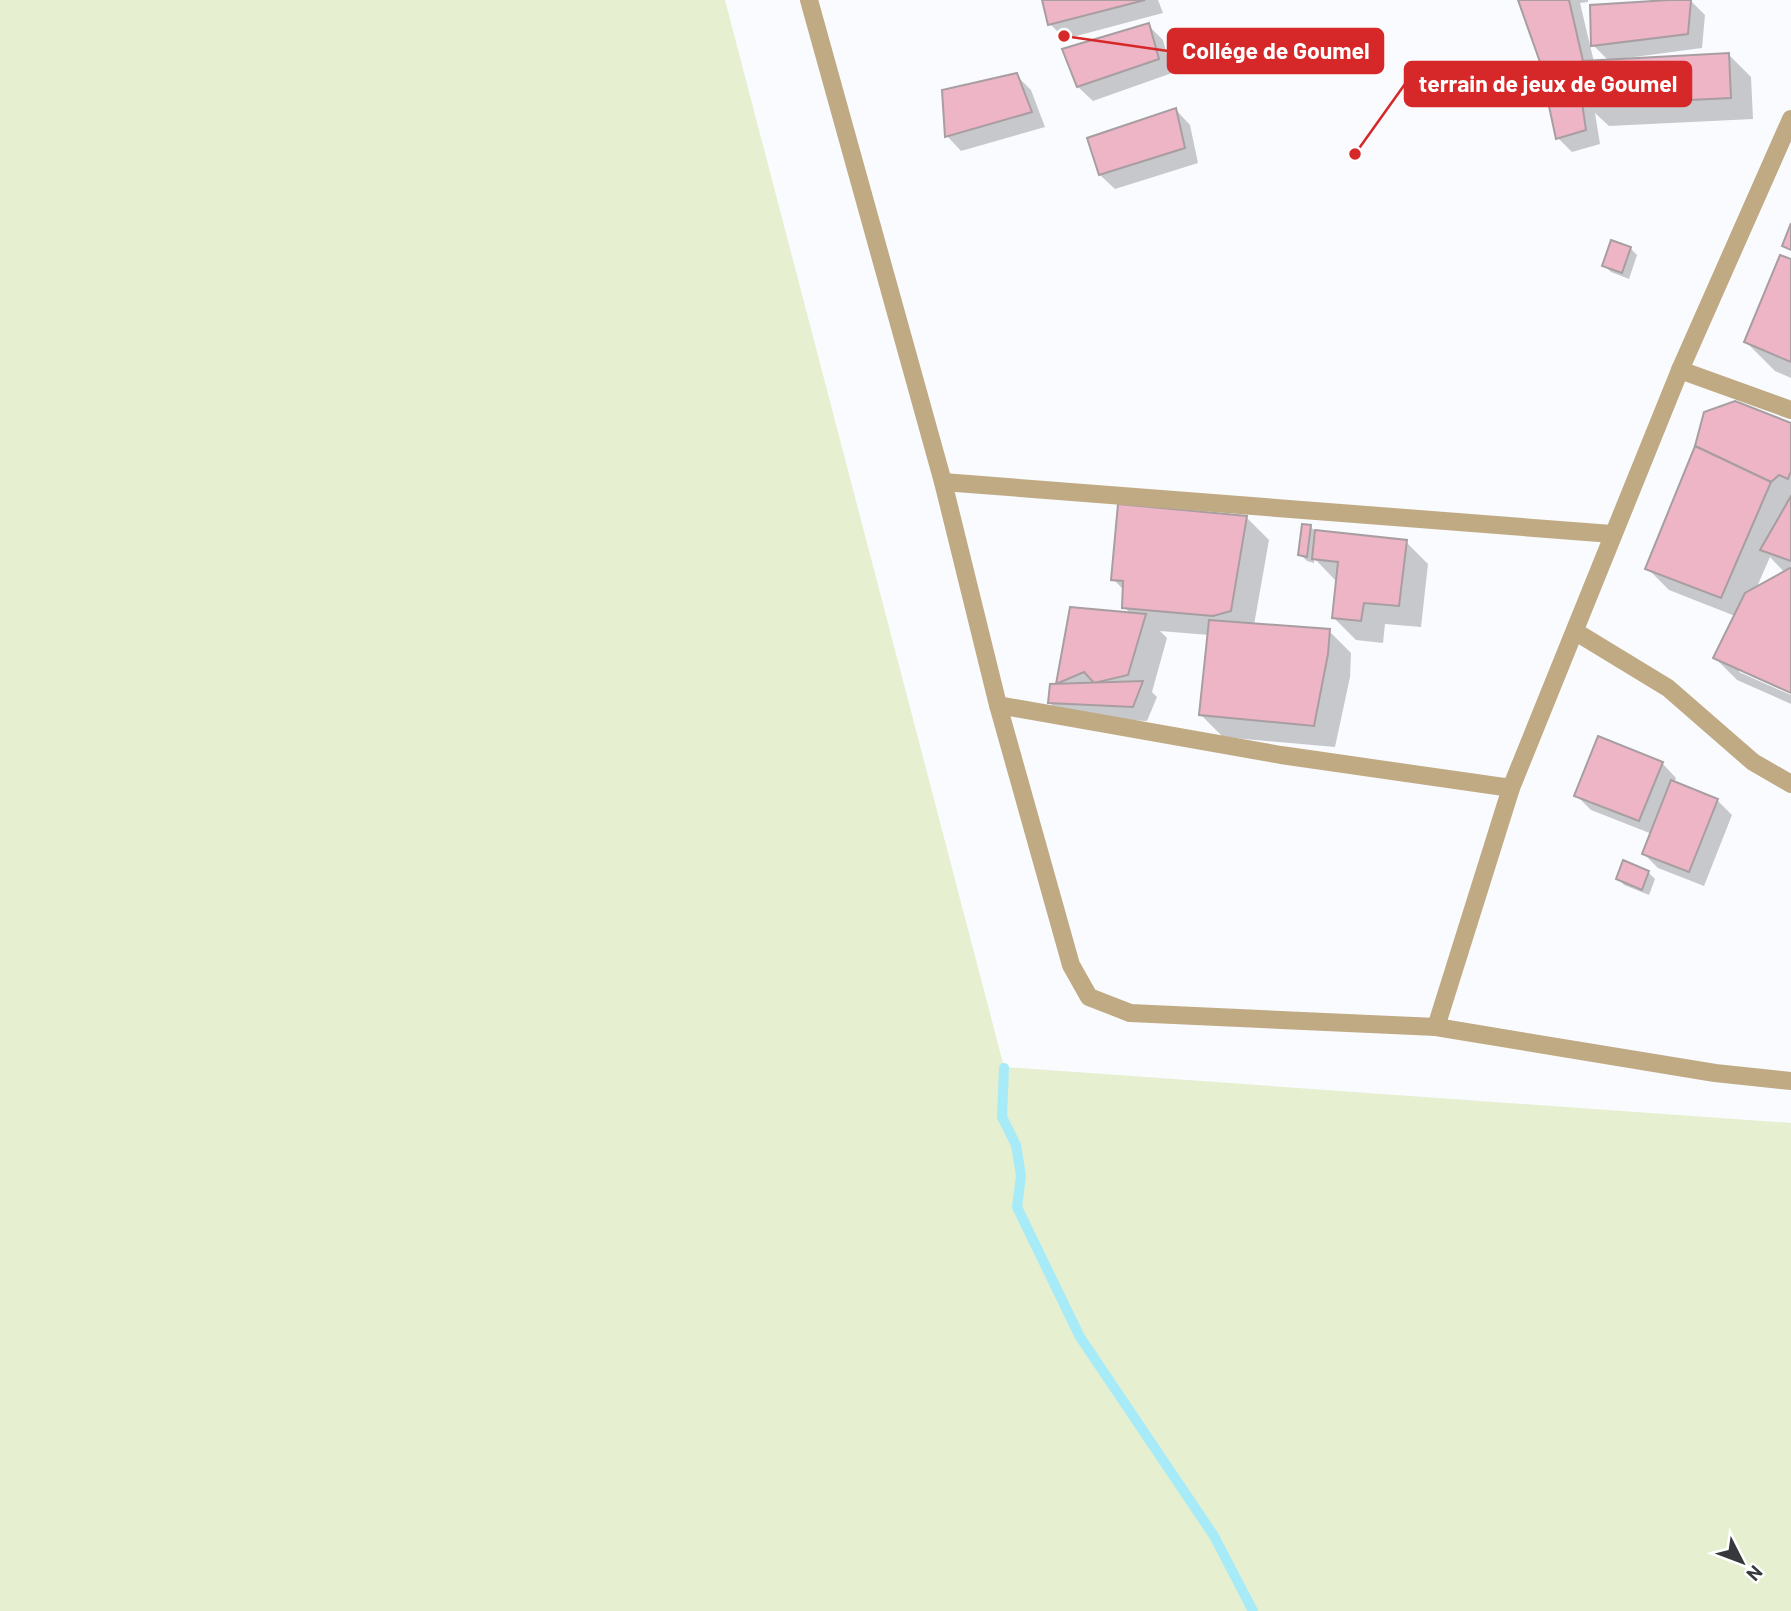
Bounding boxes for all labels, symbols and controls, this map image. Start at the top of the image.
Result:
callout: Collége de Goumel [1168,29,1383,73]
text: Collége de Goumel [1182,36,1370,64]
callout: terrain de jeux de Goumel [1405,62,1691,106]
text: terrain de jeux de Goumel [1419,69,1677,97]
north arrow [1707,1527,1777,1597]
text: N [1742,1561,1768,1586]

